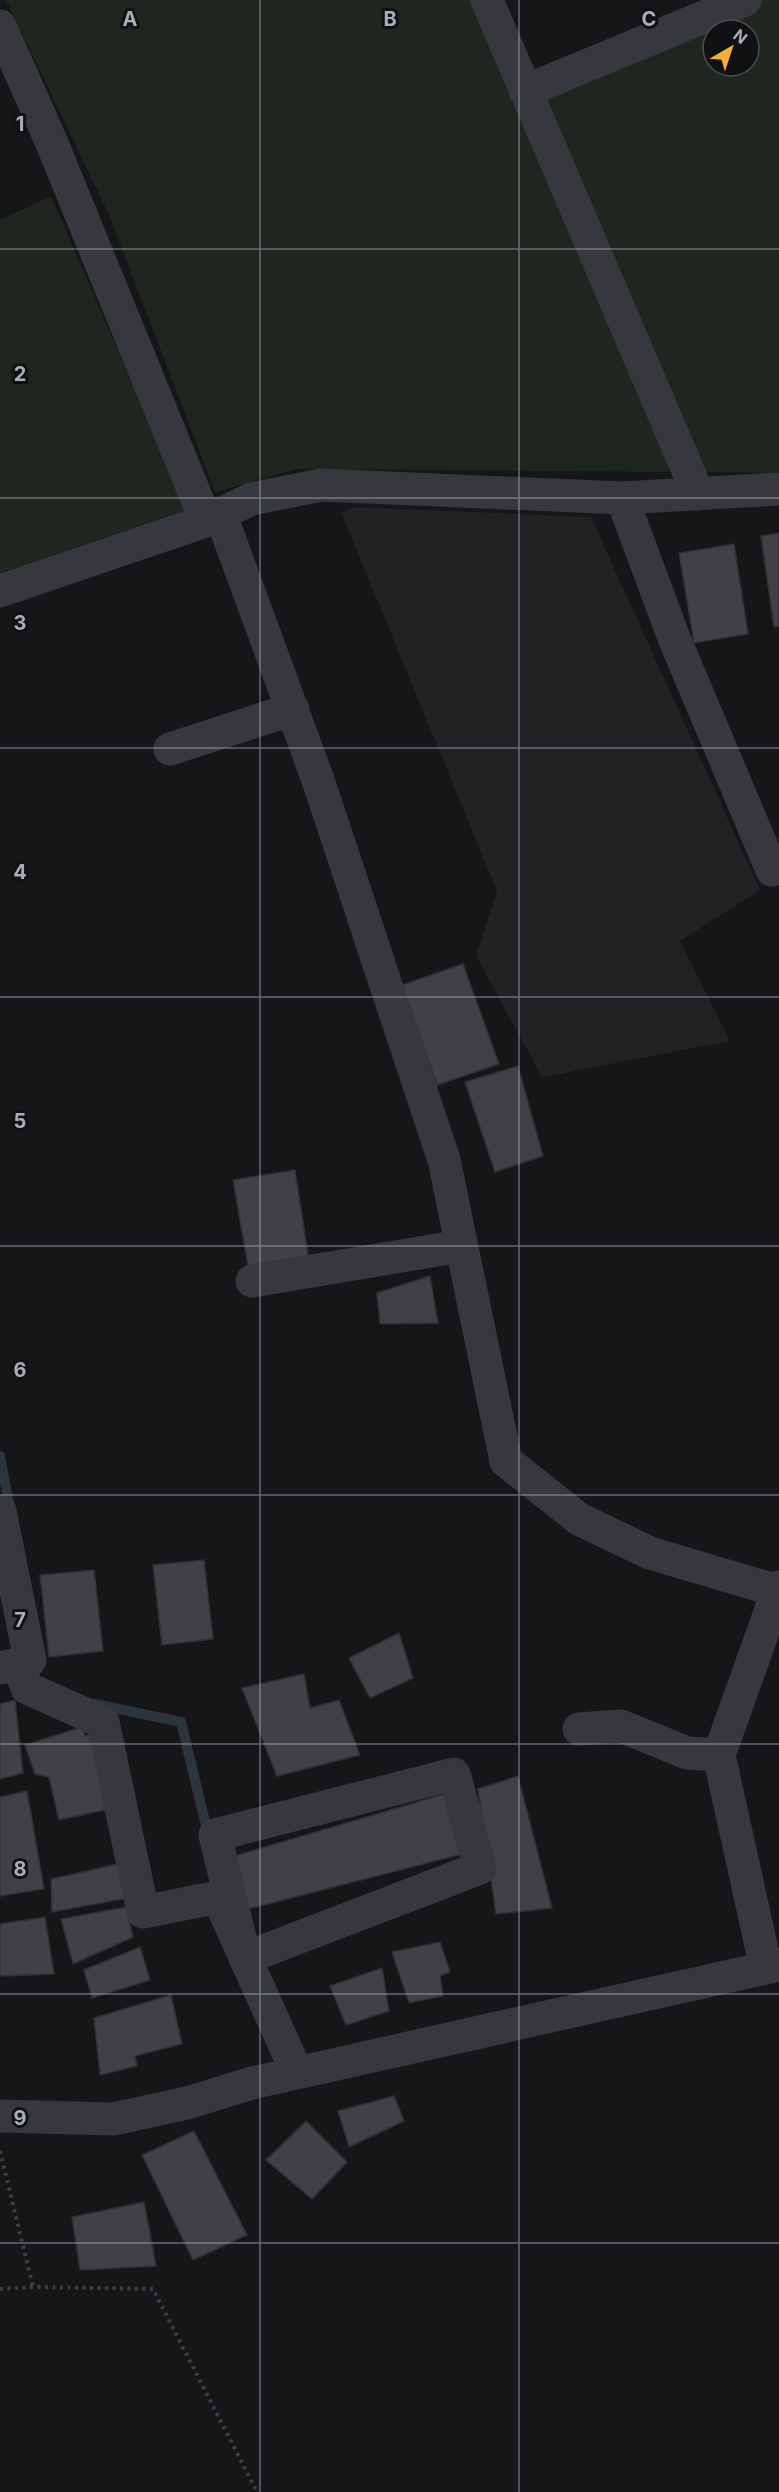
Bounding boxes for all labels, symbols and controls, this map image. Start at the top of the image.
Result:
text: A [123,7,138,31]
text: B [383,7,397,31]
text: C [642,7,656,31]
north arrow [701,18,761,78]
text: N [729,25,751,48]
text: 1 [16,112,24,136]
text: 2 [14,362,26,386]
text: 3 [14,611,26,635]
text: 4 [13,860,27,884]
text: 5 [14,1109,26,1133]
text: 6 [14,1358,27,1382]
text: 7 [14,1608,26,1632]
text: 8 [13,1857,27,1881]
text: 9 [14,2106,27,2130]

